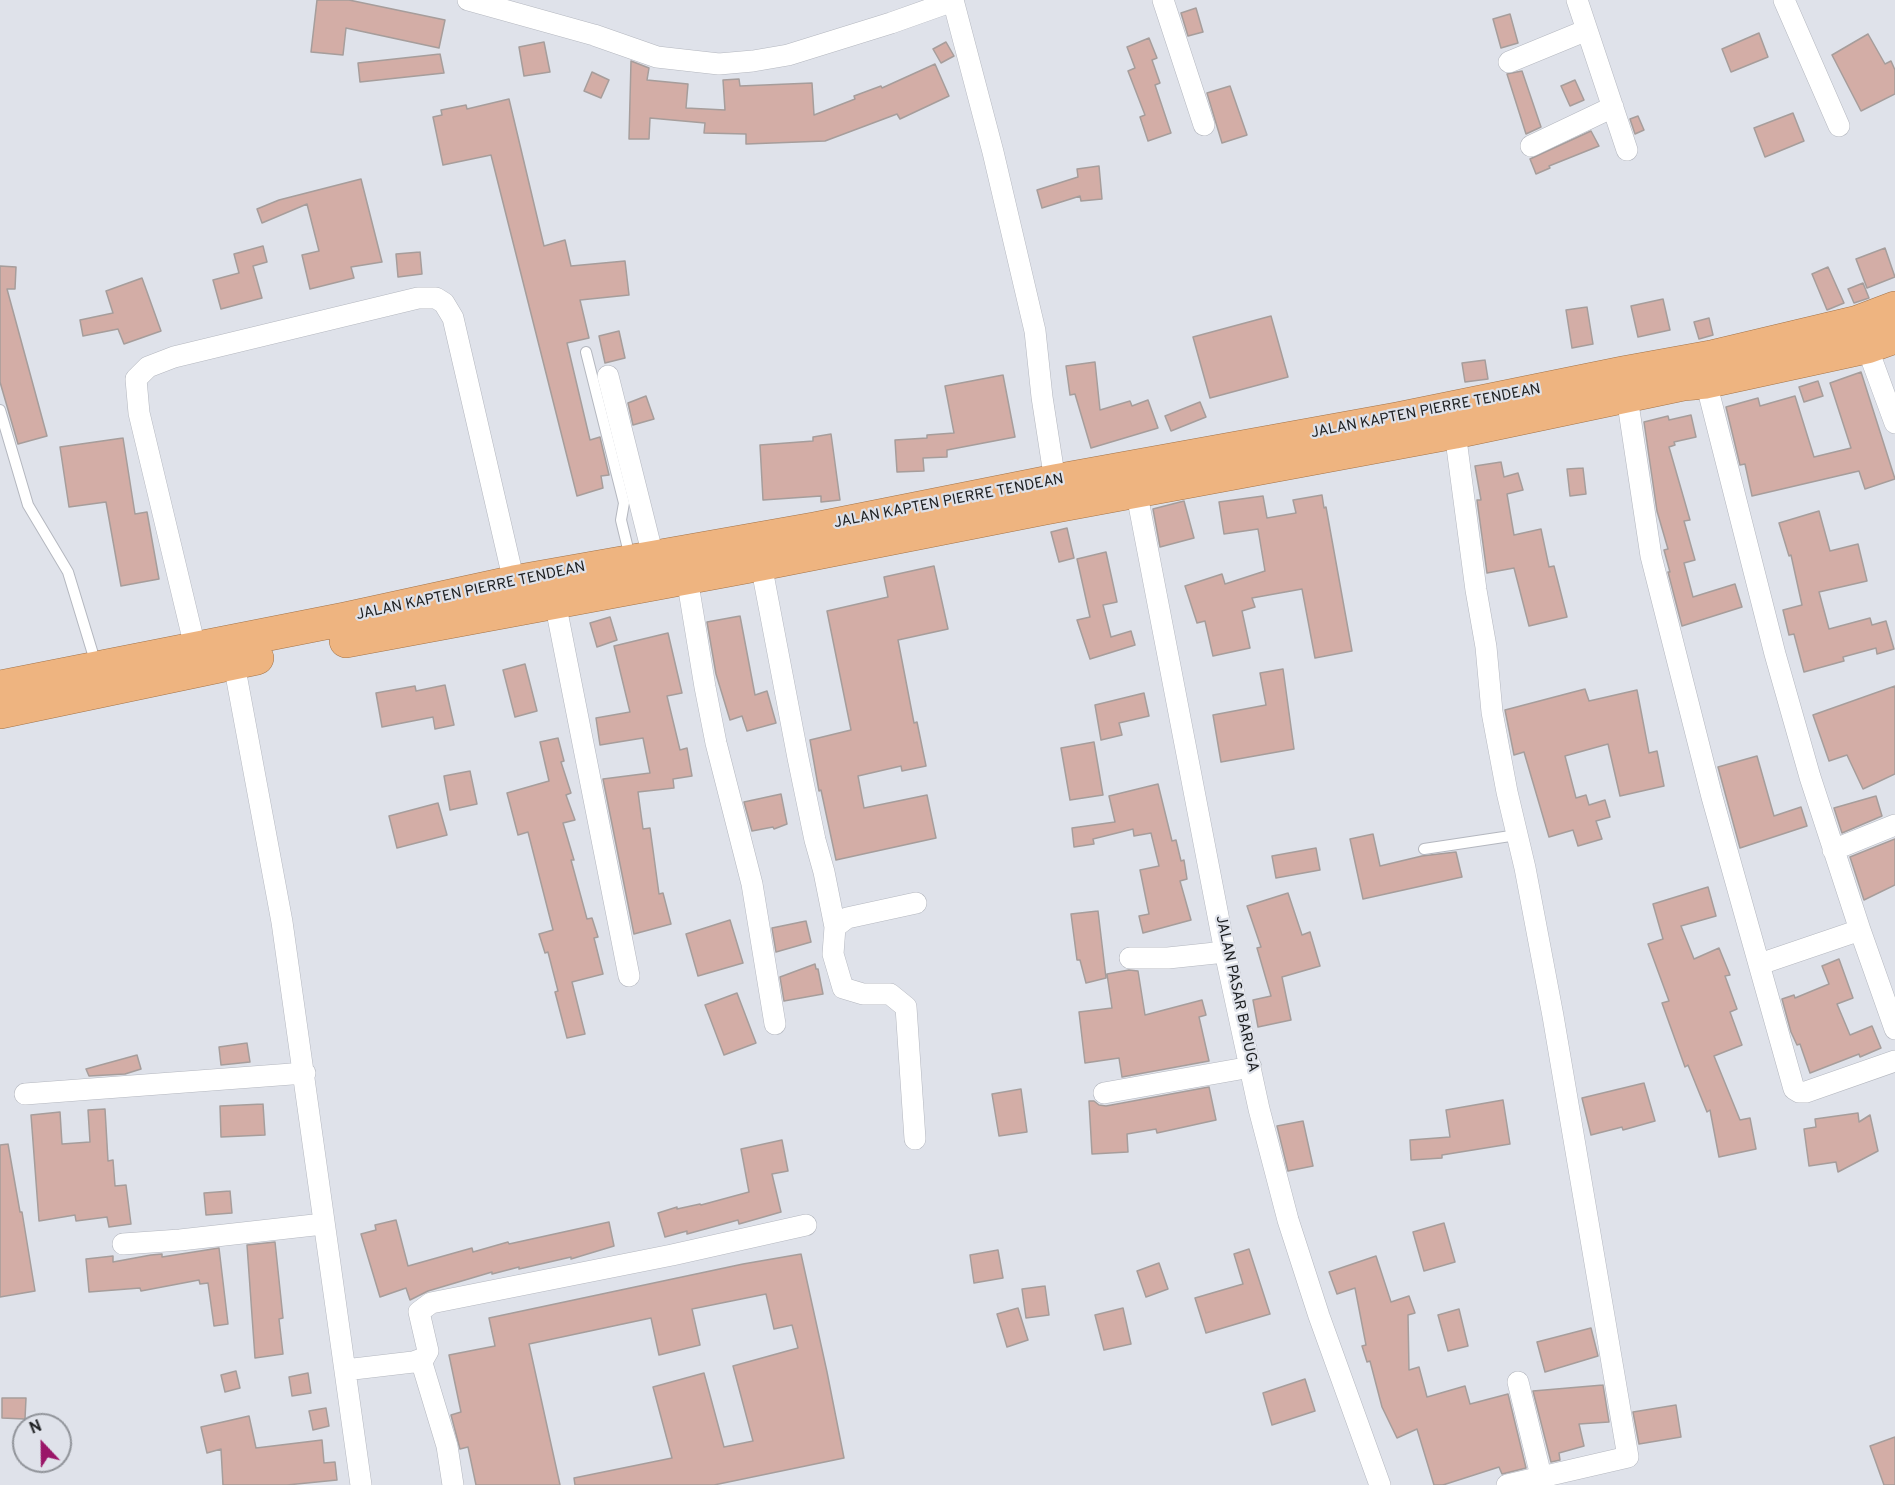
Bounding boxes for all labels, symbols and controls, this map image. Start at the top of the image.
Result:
street label: JALAN KAPTEN PIERRE TENDEAN [1310,381,1542,443]
street label: JALAN KAPTEN PIERRE TENDEAN [833,471,1065,533]
street label: JALAN KAPTEN PIERRE TENDEAN [355,559,587,625]
street label: JALAN PASAR BARUGA [1211,914,1261,1074]
north arrow [12,1413,72,1473]
text: N [27,1417,45,1440]

